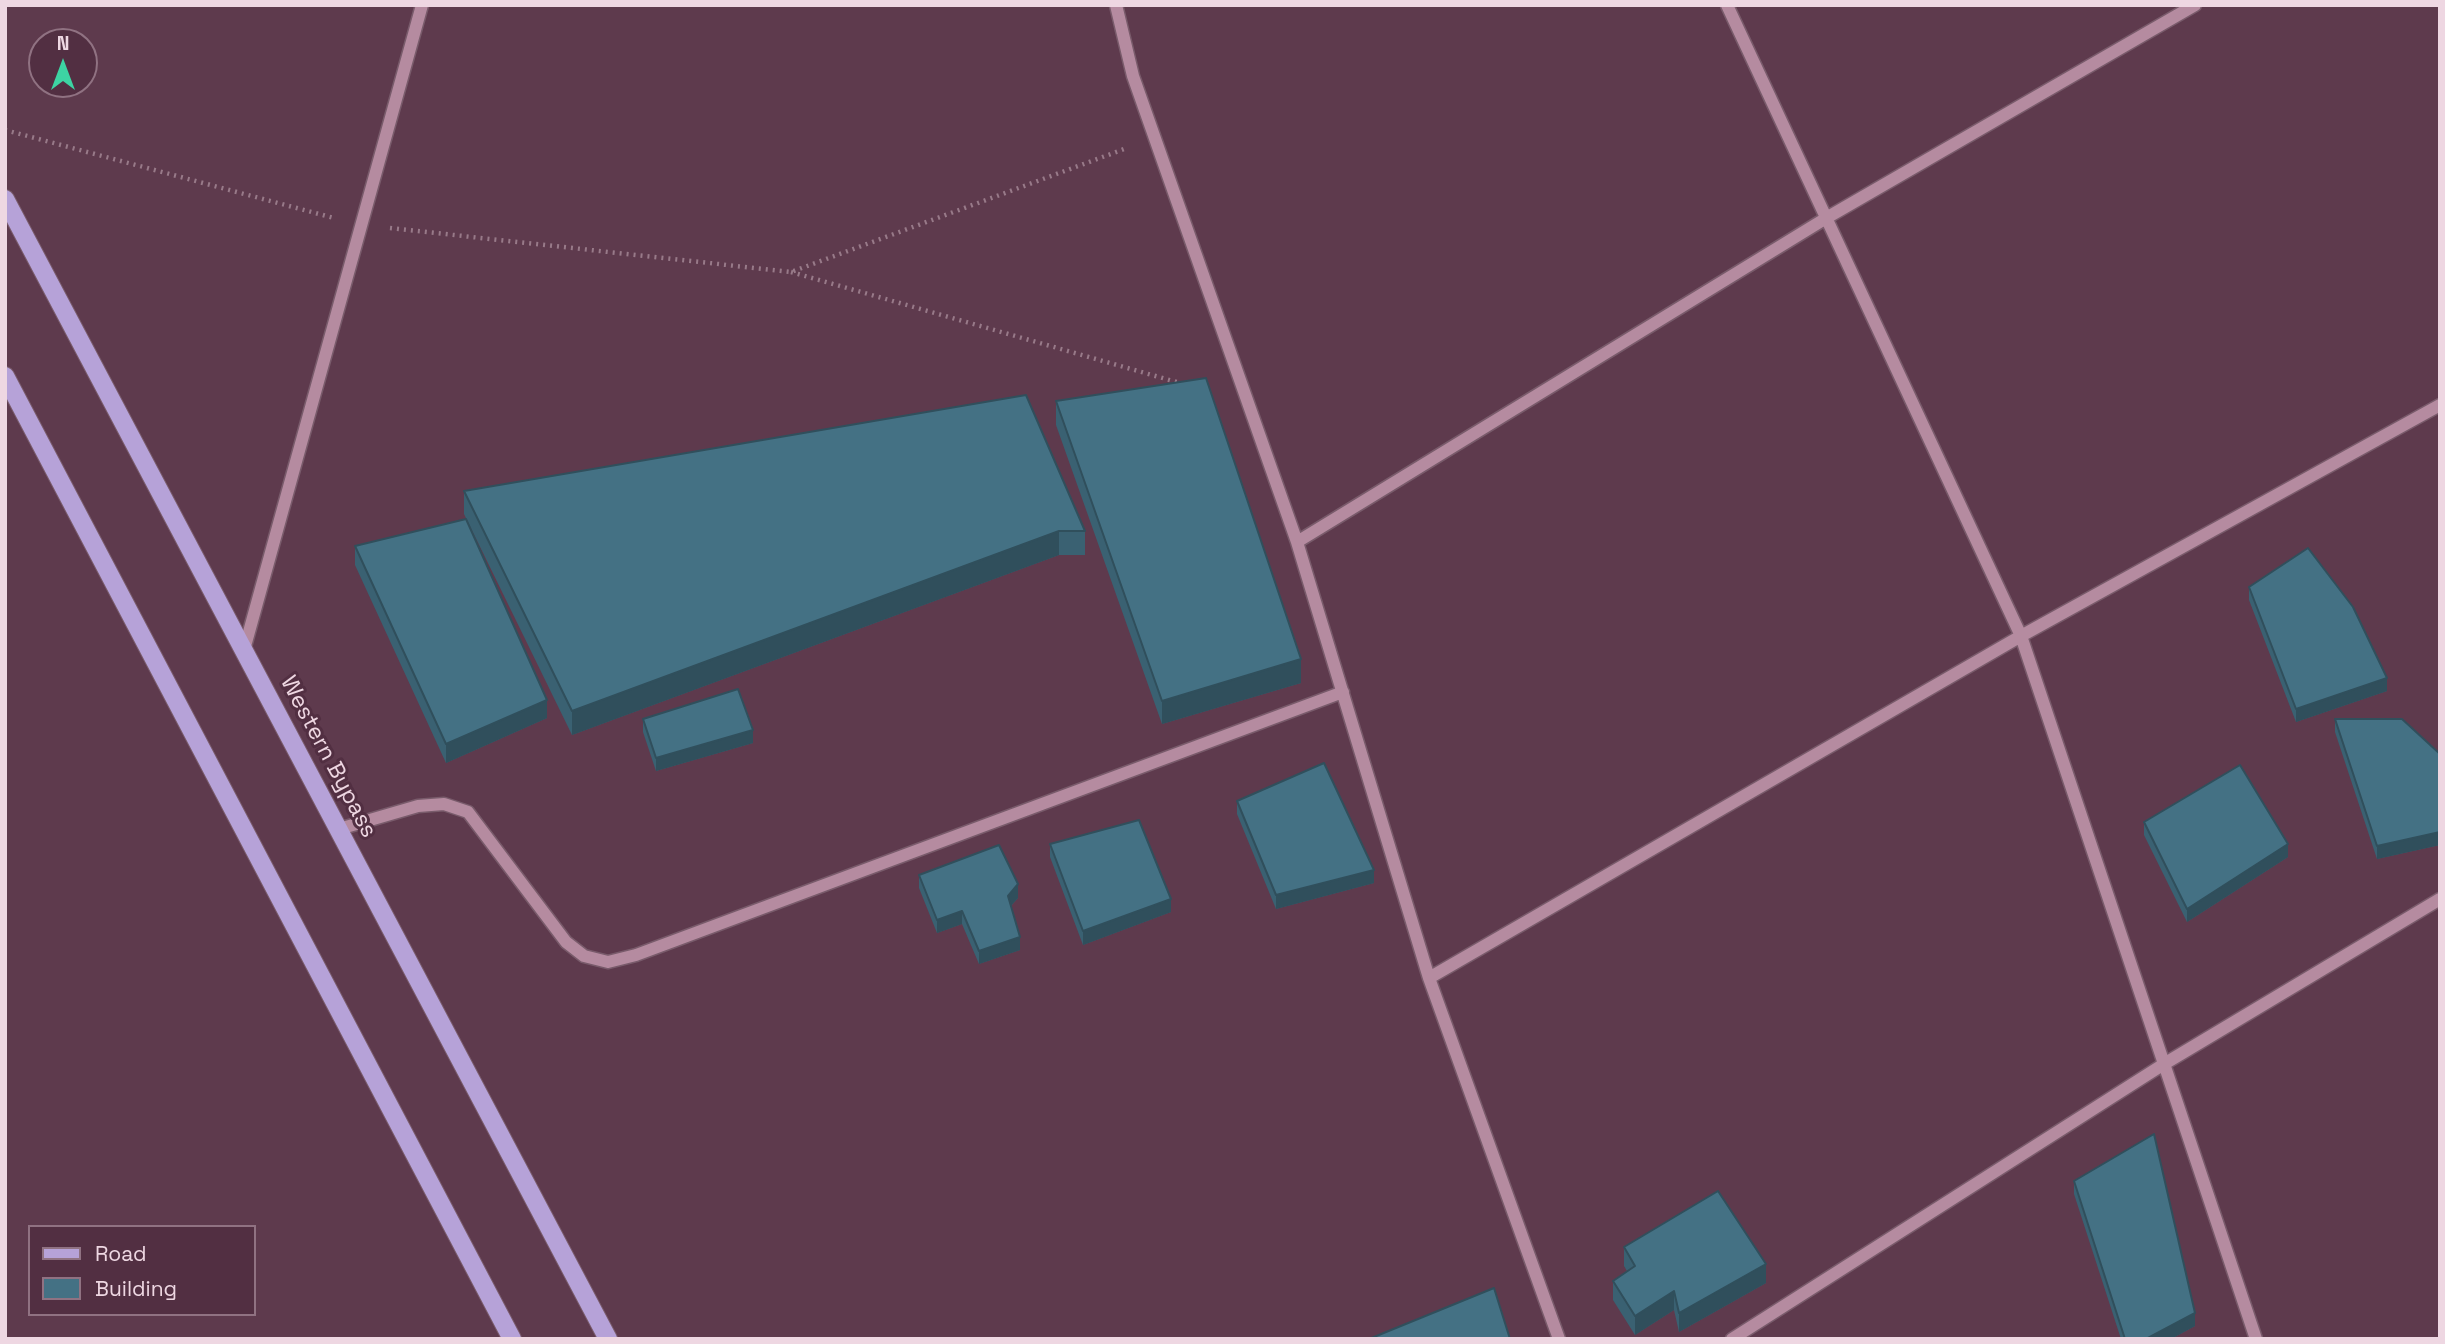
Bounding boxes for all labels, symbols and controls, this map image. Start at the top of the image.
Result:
north arrow [28,28,98,98]
text: N [57,31,69,56]
street label: Western Bypass [274,671,382,843]
legend [28,1225,256,1316]
text: Road [95,1240,147,1267]
text: Building [95,1275,177,1302]

